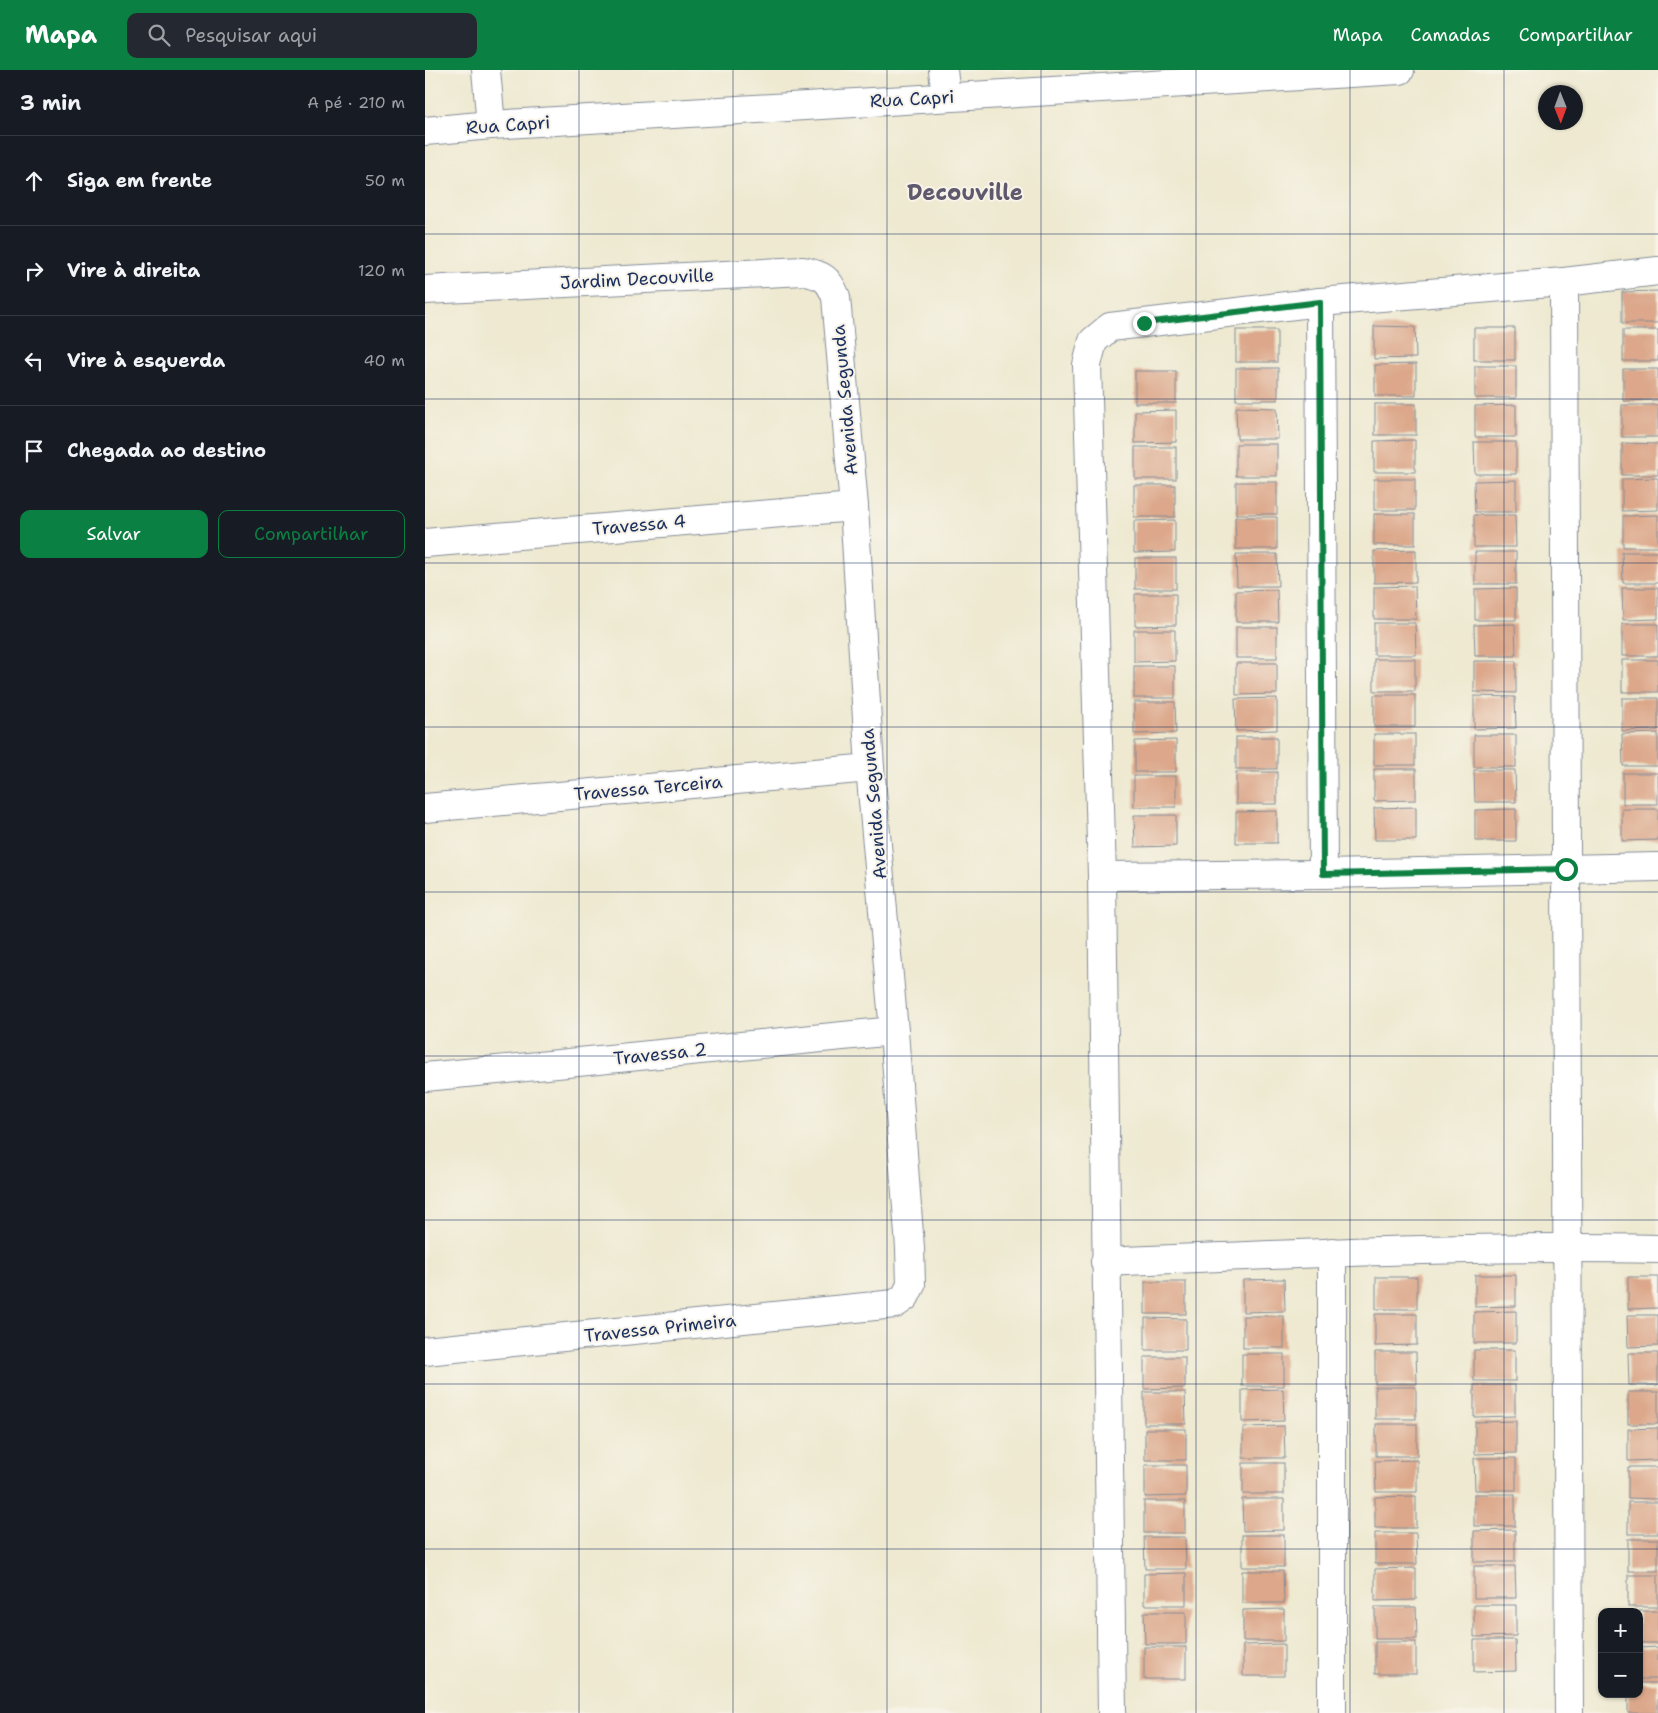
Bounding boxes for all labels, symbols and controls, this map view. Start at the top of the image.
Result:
search box [127,13,477,58]
text: Mapa [25,19,97,51]
icon: search [145,21,173,49]
text: Pesquisar aqui [185,23,317,48]
text: Mapa [1333,23,1383,47]
text: Camadas [1411,23,1491,47]
text: Compartilhar [1519,23,1633,47]
street label: Rua Capri [869,85,955,113]
north arrow [1538,85,1583,130]
text: 3 min [20,89,81,117]
text: A pé · 210 m [307,92,405,113]
street label: Rua Capri [465,110,551,140]
icon: ahead [20,167,48,195]
text: Siga em frente [67,168,212,193]
text: 50 m [365,170,405,191]
district label: Decouville [907,178,1023,207]
icon: right [20,257,48,285]
text: Vire à direita [67,258,200,283]
text: 120 m [358,260,405,281]
street label: Jardim Decouville [559,263,715,295]
route end [1133,312,1156,335]
street label: Avenida Segunda [826,324,864,476]
icon: left [20,347,48,375]
text: Vire à esquerda [67,348,225,373]
text: 40 m [363,350,405,371]
icon: arrive [20,437,48,465]
text: Chegada ao destino [67,438,266,463]
street label: Travessa 4 [591,509,687,541]
button: Salvar [20,510,208,558]
button: Compartilhar [218,510,405,558]
street label: Avenida Segunda [855,728,893,880]
street label: Travessa Terceira [573,770,723,806]
route start [1555,858,1578,881]
street label: Travessa 2 [612,1037,708,1071]
street label: Travessa Primeira [583,1308,737,1348]
map controls [1598,1608,1643,1698]
button: + [1598,1608,1643,1653]
button: − [1598,1653,1643,1698]

